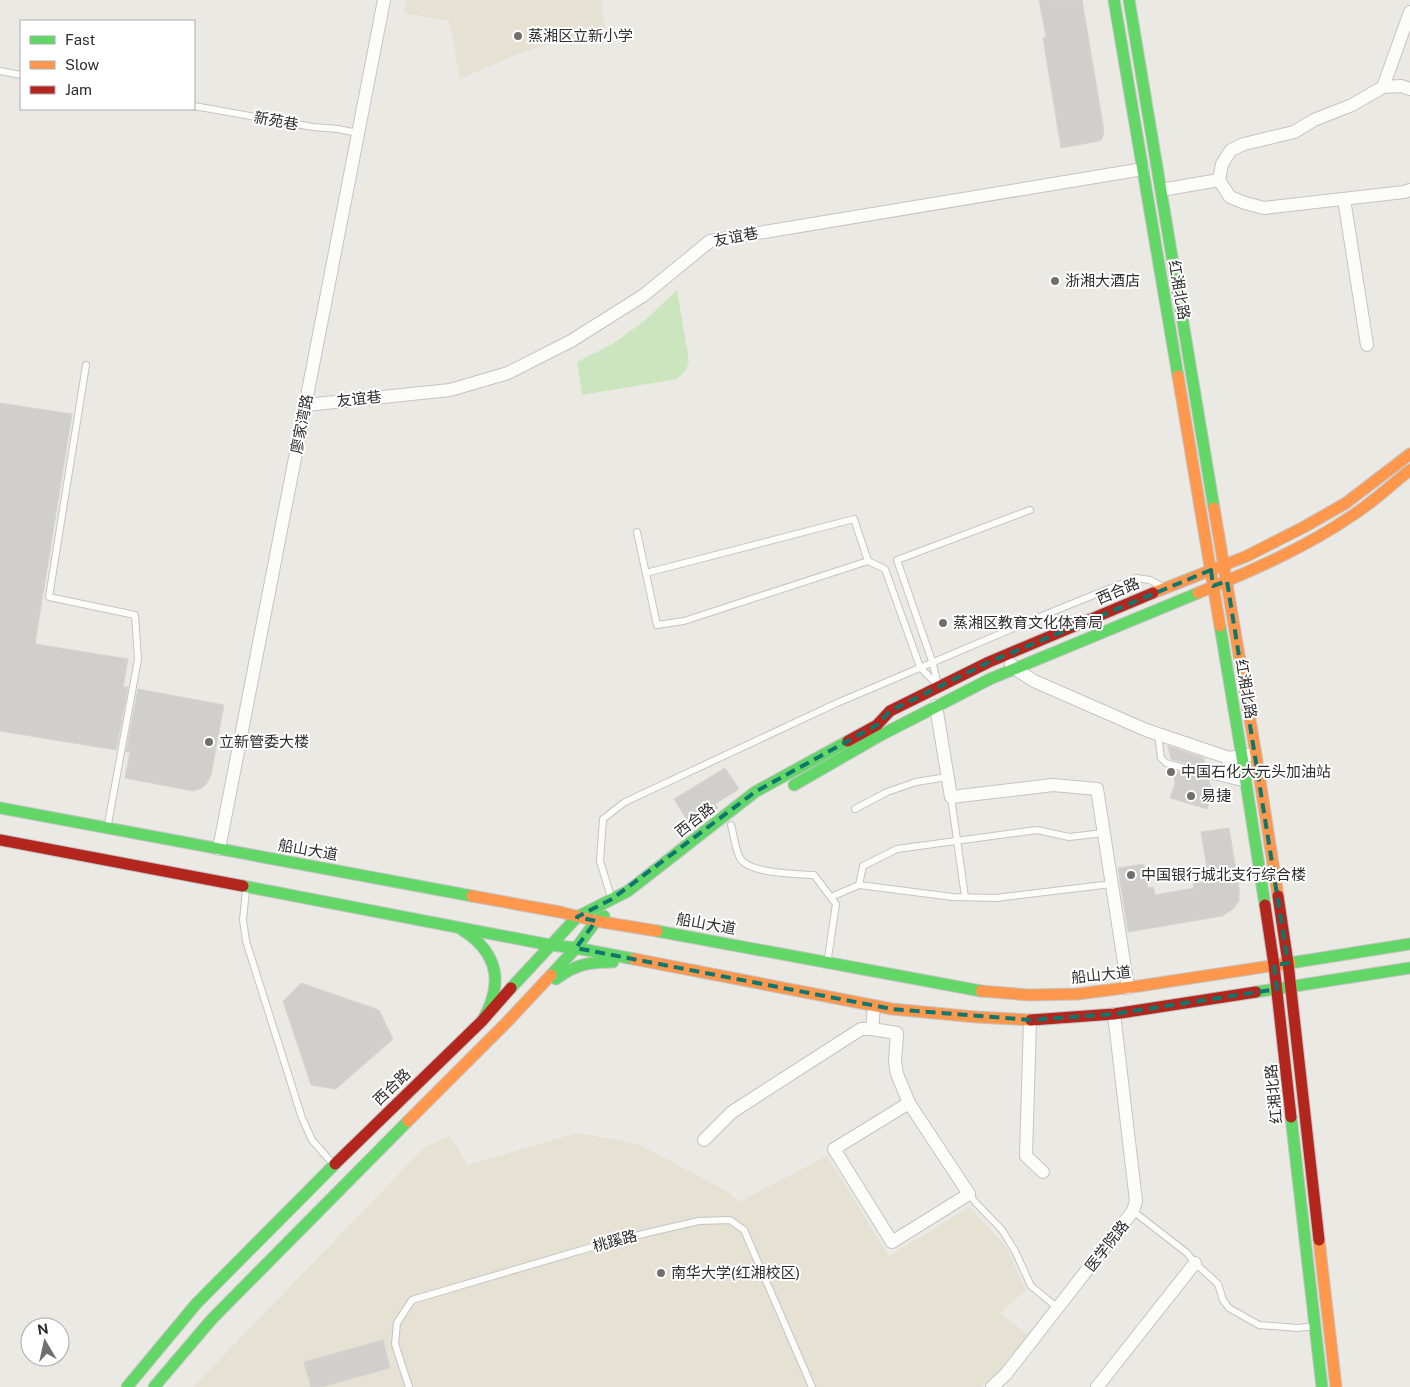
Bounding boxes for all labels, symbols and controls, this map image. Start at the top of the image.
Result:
legend [20,20,195,110]
place label: 蒸湘区立新小学 [528,27,633,44]
marker: 蒸湘区立新小学 [512,30,524,42]
text: Fast [65,31,95,48]
text: Slow [65,56,100,73]
text: Jam [65,81,92,98]
street label: 新苑巷 [252,108,300,133]
street label: 友谊巷 [712,224,760,249]
street label: 红湘北路 [1166,259,1193,321]
place label: 浙湘大酒店 [1065,272,1140,289]
marker: 浙湘大酒店 [1049,275,1061,287]
street label: 友谊巷 [336,388,382,409]
street label: 廖家湾路 [287,393,316,455]
street label: 西合路 [1094,574,1142,607]
place label: 蒸湘区教育文化体育局 [953,614,1103,631]
marker: 蒸湘区教育文化体育局 [937,617,949,629]
street label: 红湘北路 [1233,658,1260,720]
place label: 立新管委大楼 [219,733,309,750]
marker: 立新管委大楼 [203,736,215,748]
place label: 中国石化大元头加油站 [1181,763,1331,780]
marker: 中国石化大元头加油站 [1165,766,1177,778]
place label: 易捷 [1201,787,1231,804]
marker: 易捷 [1185,790,1197,802]
street label: 西合路 [672,799,718,840]
street label: 船山大道 [277,836,339,863]
place label: 中国银行城北支行综合楼 [1141,866,1306,883]
marker: 中国银行城北支行综合楼 [1125,869,1137,881]
street label: 船山大道 [675,910,737,937]
street label: 船山大道 [1070,963,1132,986]
street label: 红湘北路 [1262,1063,1285,1125]
street label: 西合路 [370,1065,414,1108]
street label: 医学院路 [1081,1217,1132,1275]
street label: 桃蹊路 [591,1226,639,1255]
place label: 南华大学(红湘校区) [671,1264,800,1281]
marker: 南华大学(红湘校区) [655,1267,667,1279]
north arrow [20,1317,70,1367]
text: N [36,1320,50,1338]

